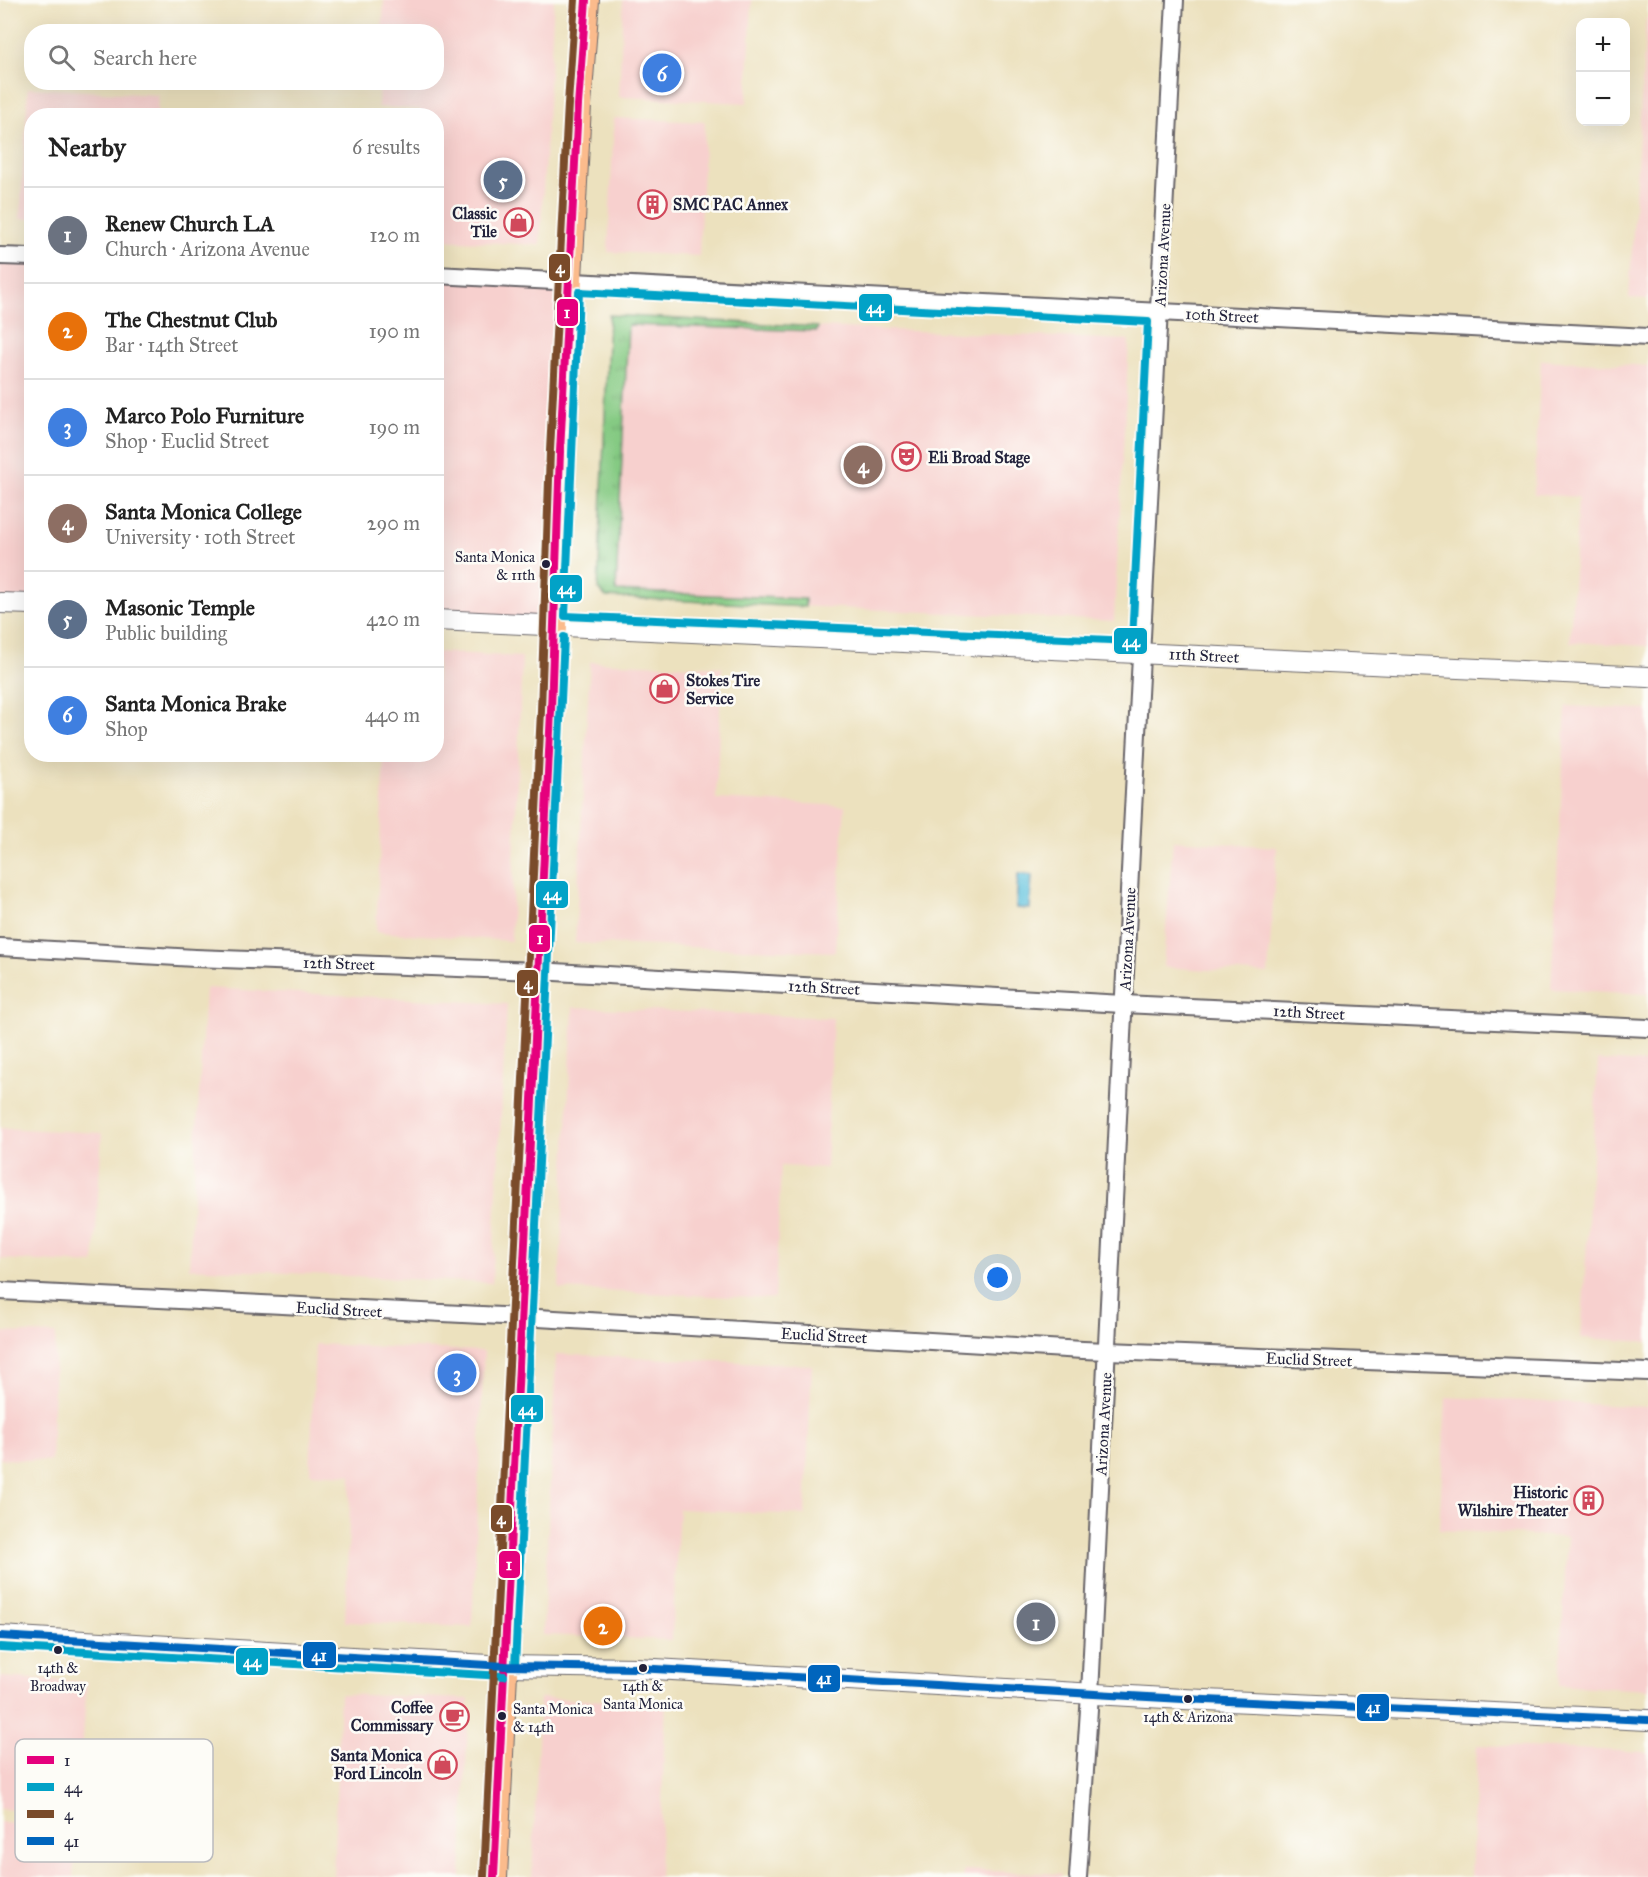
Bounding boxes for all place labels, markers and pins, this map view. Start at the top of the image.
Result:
pin: 6 [642,50,682,96]
pin: 5 [484,158,522,202]
building icon: SMC PAC Annex [636,188,668,220]
place label: SMC PAC Annex [673,195,789,214]
place label: Classic Tile [452,204,497,241]
shop icon: Classic Tile [502,206,534,238]
theatre icon: Eli Broad Stage [891,441,923,473]
pin: 4 [844,442,882,488]
place label: Eli Broad Stage [928,448,1031,468]
place label: Santa Monica & 11th [455,549,535,584]
marker: Santa Monica & 11th [540,558,552,570]
place label: Stokes Tire Service [686,671,760,708]
shop icon: Stokes Tire Service [649,673,681,705]
pin: 3 [438,1350,476,1396]
place label: Historic Wilshire Theater [1457,1483,1569,1520]
building icon: Historic Wilshire Theater [1573,1485,1605,1517]
pin: 1 [1016,1600,1056,1644]
pin: 2 [584,1604,622,1648]
marker: 14th & Broadway [52,1644,64,1656]
place label: 14th & Broadway [30,1660,86,1695]
marker: 14th & Santa Monica [637,1662,649,1674]
place label: 14th & Santa Monica [603,1678,683,1713]
marker: 14th & Arizona [1182,1693,1194,1705]
place label: Coffee Commissary [351,1698,434,1736]
cafe icon: Coffee Commissary [438,1700,470,1732]
place label: Santa Monica & 14th [513,1701,593,1736]
place label: 14th & Arizona [1143,1709,1233,1726]
marker: Santa Monica & 14th [496,1710,508,1722]
place label: Santa Monica Ford Lincoln [331,1746,423,1783]
shop icon: Santa Monica Ford Lincoln [427,1748,459,1780]

